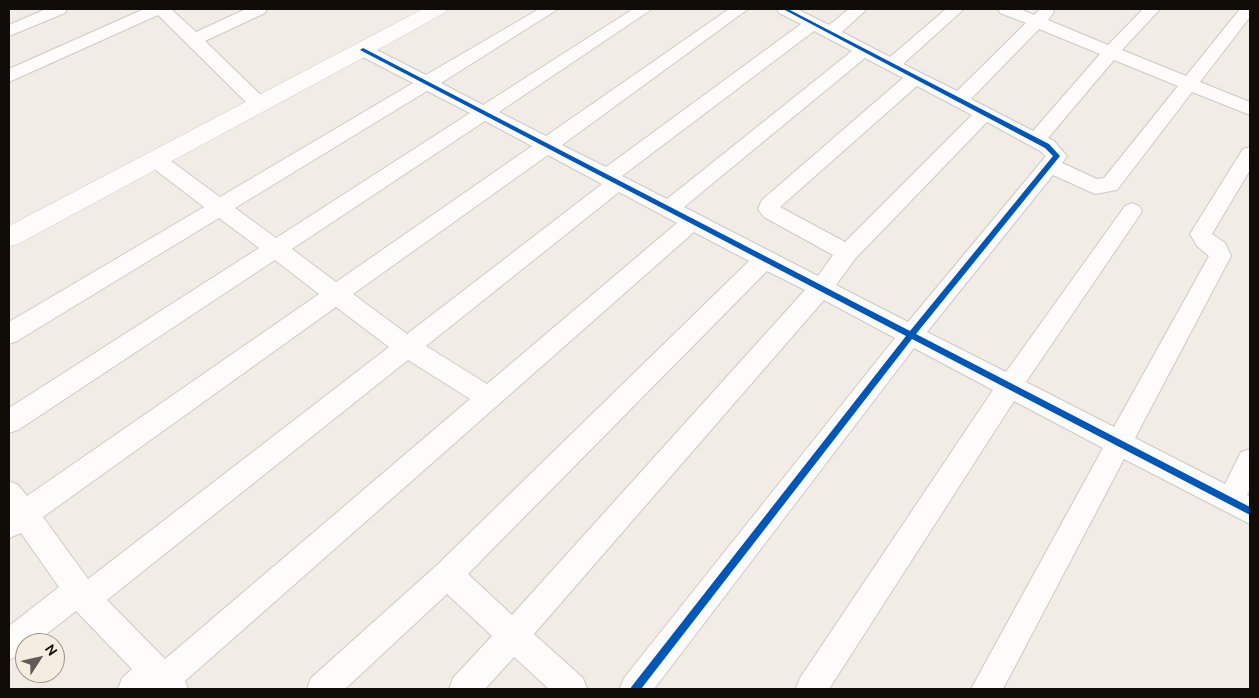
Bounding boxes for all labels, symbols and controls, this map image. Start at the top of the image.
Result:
north arrow [15,633,65,683]
text: N [42,641,61,659]

